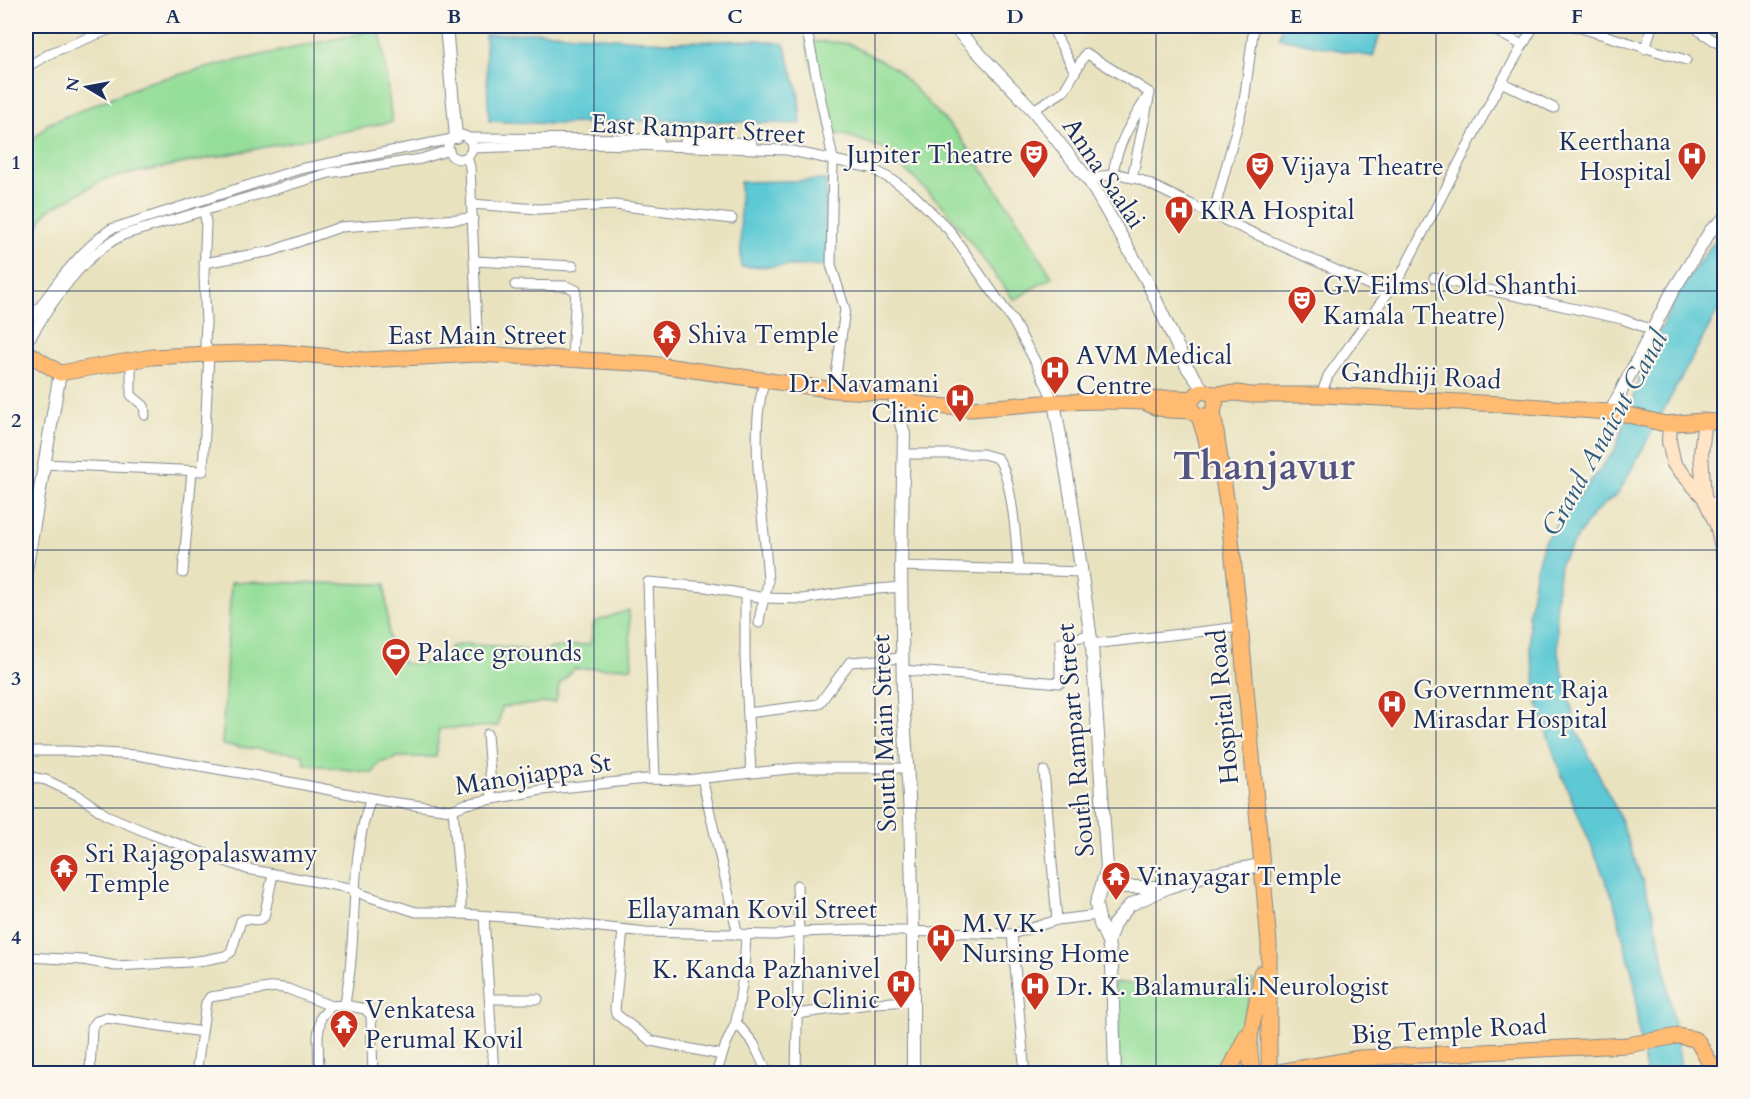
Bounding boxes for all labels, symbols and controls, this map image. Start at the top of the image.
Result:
text: A [165,3,181,30]
text: B [447,3,461,30]
text: C [727,3,743,30]
text: D [1006,3,1024,30]
text: E [1290,3,1302,30]
text: F [1571,3,1583,30]
north arrow [57,57,117,117]
text: N [61,76,85,93]
street label: East Rampart Street [590,106,806,152]
street label: Anna Saalai [1054,111,1154,235]
place label: Keerthana Hospital [1559,124,1671,189]
place label: Jupiter Theatre [842,137,1013,172]
theatre icon: Jupiter Theatre [1018,138,1050,180]
hospital icon: Keerthana Hospital [1676,140,1708,182]
text: 1 [11,149,21,176]
place label: Vijaya Theatre [1281,149,1444,184]
theatre icon: Vijaya Theatre [1244,150,1276,192]
place label: KRA Hospital [1200,193,1355,228]
hospital icon: KRA Hospital [1163,194,1195,236]
place label: GV Films (Old Shanthi Kamala Theatre) [1323,268,1577,333]
theatre icon: GV Films (Old Shanthi Kamala Theatre) [1286,284,1318,326]
place label: Shiva Temple [688,317,839,352]
street label: East Main Street [388,318,566,353]
temple icon: Shiva Temple [651,318,683,360]
water label: Grand Anaicut Canal [1533,323,1677,543]
place label: AVM Medical Centre [1076,338,1233,403]
hospital icon: AVM Medical Centre [1039,354,1071,396]
street label: Gandhiji Road [1340,354,1502,398]
place label: Dr.Navamani Clinic [789,366,939,431]
hospital icon: Dr.Navamani Clinic [944,382,976,424]
text: 2 [11,407,21,434]
district label: Thanjavur [1173,441,1356,493]
street label: South Rampart Street [1047,622,1103,858]
street label: Hospital Road [1199,628,1247,786]
street label: South Main Street [863,633,905,833]
place label: Palace grounds [417,635,582,670]
sports icon: Palace grounds [380,636,412,678]
text: 3 [11,665,21,692]
place label: Government Raja Mirasdar Hospital [1413,672,1608,737]
hospital icon: Government Raja Mirasdar Hospital [1376,688,1408,730]
street label: Manojiappa St [452,744,614,804]
place label: Sri Rajagopalaswamy Temple [85,836,318,901]
temple icon: Sri Rajagopalaswamy Temple [48,852,80,894]
place label: Vinayagar Temple [1137,859,1342,894]
temple icon: Vinayagar Temple [1100,860,1132,902]
street label: Ellayaman Kovil Street [627,892,877,927]
place label: M.V.K. Nursing Home [962,906,1130,971]
hospital icon: M.V.K. Nursing Home [925,922,957,964]
text: 4 [11,924,21,951]
place label: K. Kanda Pazhanivel Poly Clinic [652,952,880,1017]
hospital icon: K. Kanda Pazhanivel Poly Clinic [885,968,917,1010]
place label: Dr. K. Balamurali.Neurologist [1056,969,1389,1004]
hospital icon: Dr. K. Balamurali.Neurologist [1019,970,1051,1012]
place label: Venkatesa Perumal Kovil [365,992,524,1057]
street label: Big Temple Road [1350,1007,1548,1053]
temple icon: Venkatesa Perumal Kovil [328,1008,360,1050]

